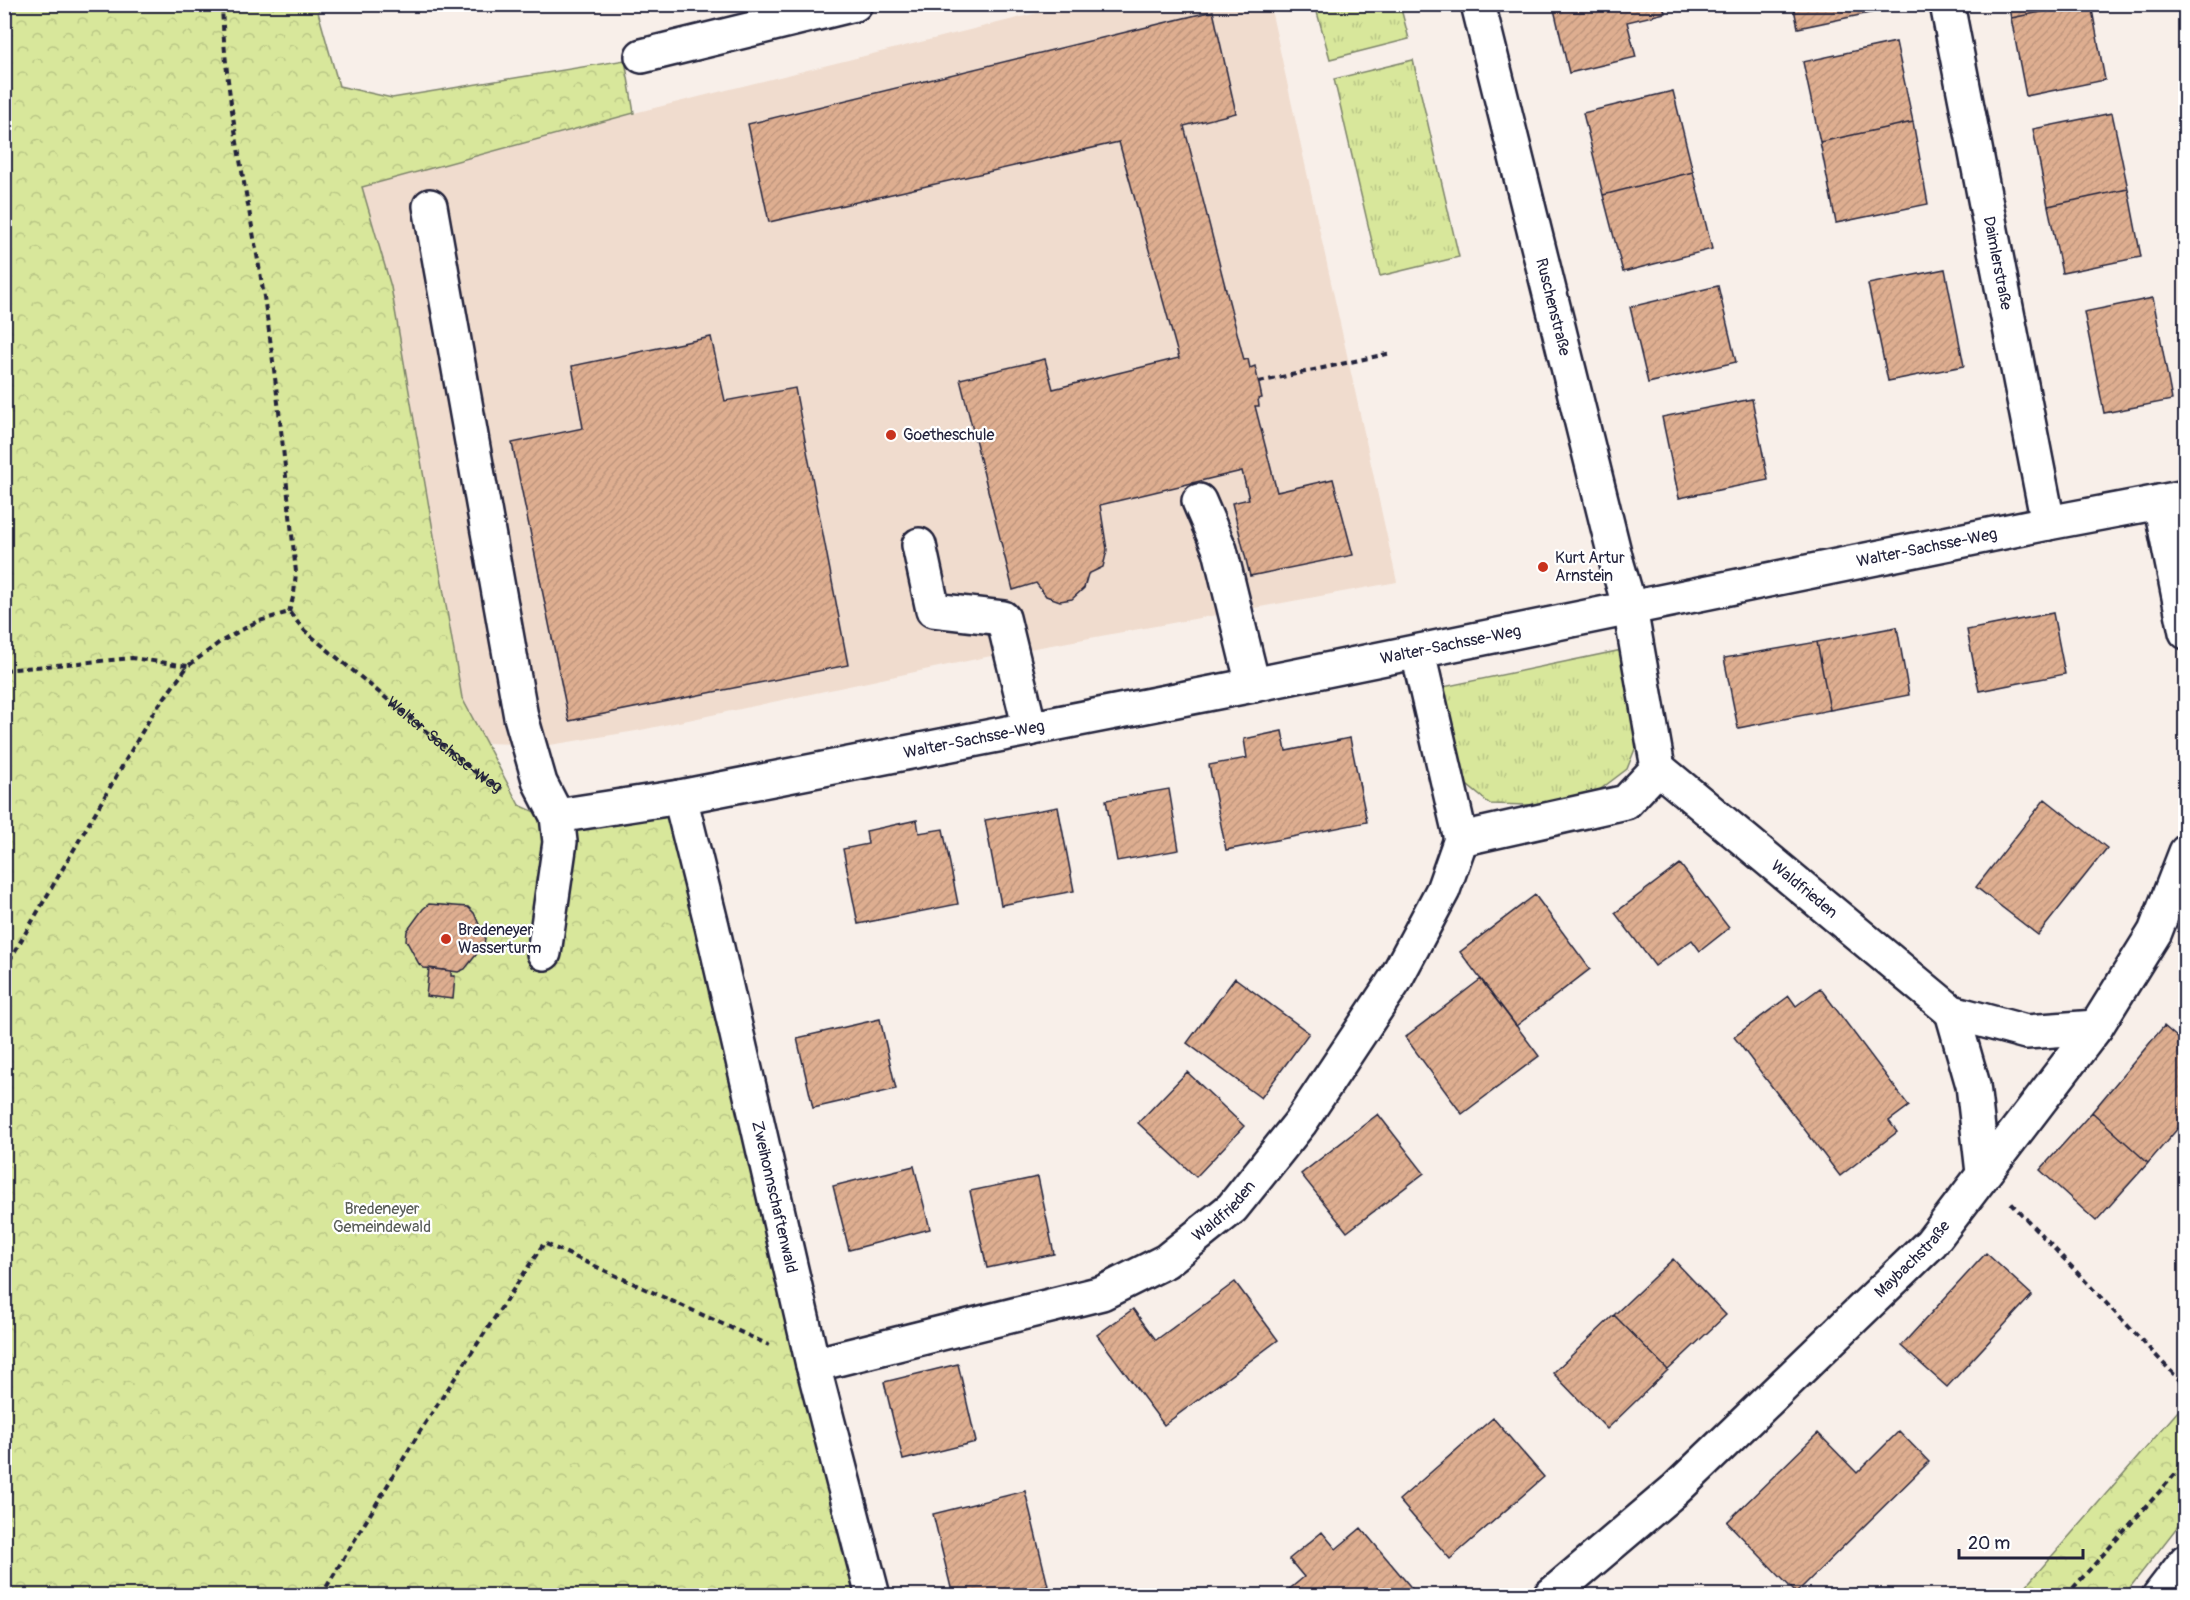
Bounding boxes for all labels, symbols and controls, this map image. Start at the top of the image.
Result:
street label: Daimlerstraße [1979,215,2016,312]
street label: Ruschenstraße [1531,256,1575,358]
place label: Goetheschule [903,425,995,445]
marker: Goetheschule [884,428,898,442]
street label: Walter-Sachsse-Weg [1855,524,1999,572]
place label: Kurt Artur Arnstein [1555,548,1625,586]
marker: Kurt Artur Arnstein [1536,560,1550,574]
street label: Walter-Sachsse-Weg [1379,621,1523,669]
street label: Walter-Sachsse-Weg [382,692,506,797]
street label: Walter-Sachsse-Weg [902,716,1046,763]
street label: Waldfrieden [1767,856,1842,923]
place label: Bredeneyer Wasserturm [458,920,541,958]
marker: Bredeneyer Wasserturm [439,932,453,946]
street label: Zweihonnschaftenwald [747,1119,802,1275]
street label: Waldfrieden [1188,1177,1260,1246]
park label: Bredeneyer Gemeindewald [333,1199,431,1237]
street label: Maybachstraße [1870,1217,1954,1302]
scale bar [1959,1522,2084,1560]
text: 20 m [1968,1532,2010,1555]

